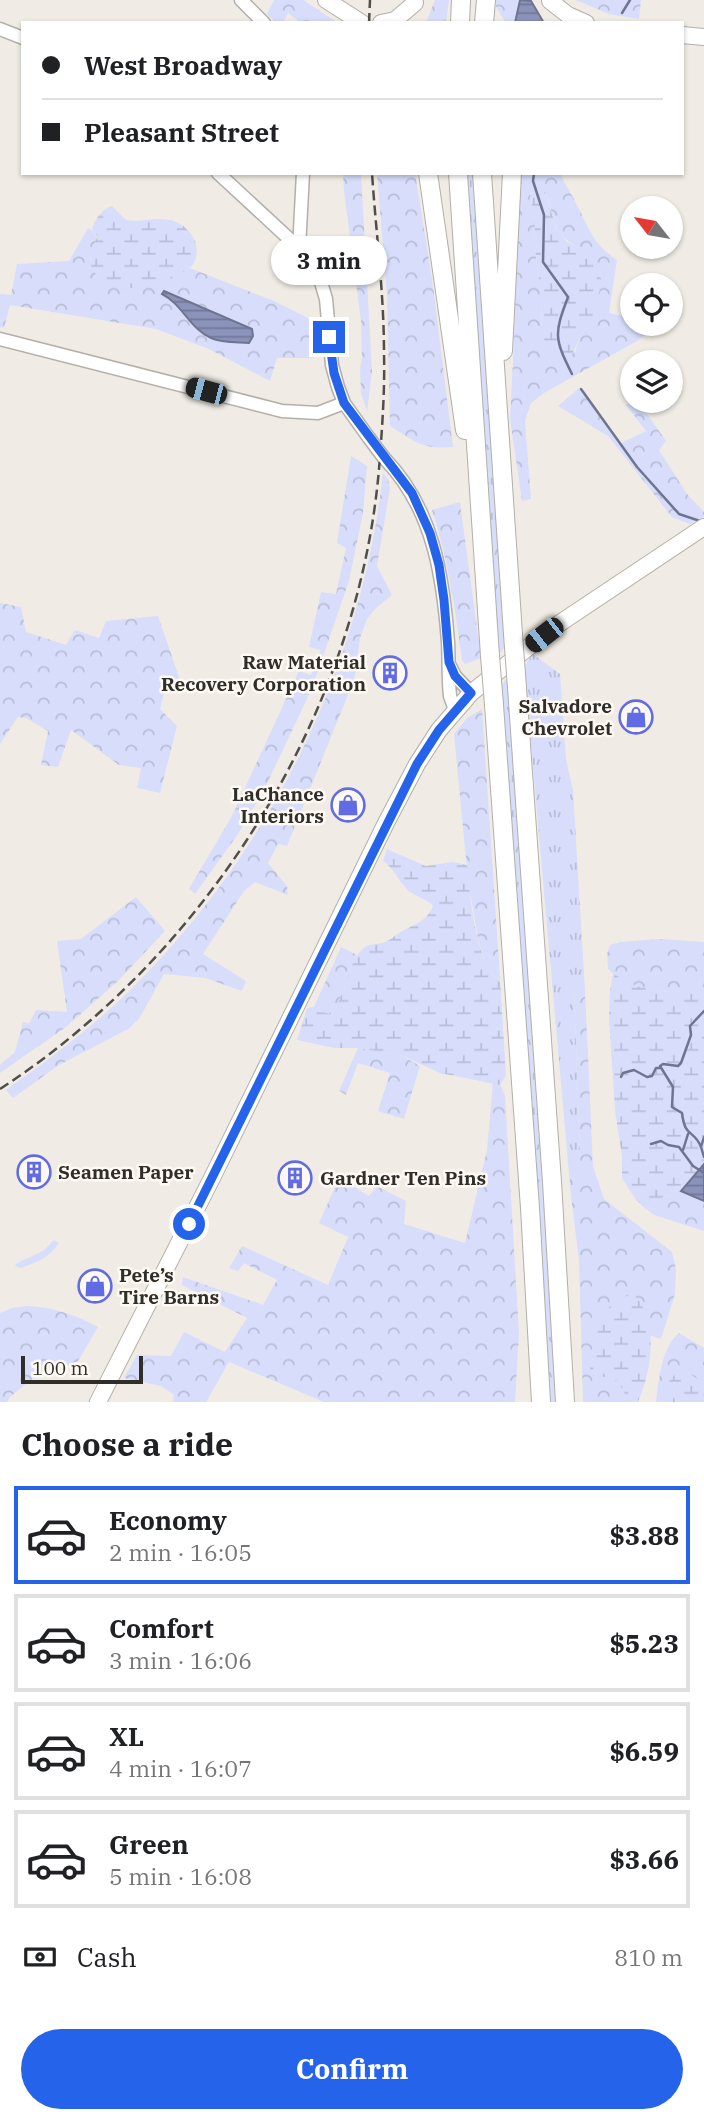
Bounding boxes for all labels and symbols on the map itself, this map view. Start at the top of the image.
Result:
north arrow [620,196,682,259]
callout: 3 min [271,236,387,284]
route end [313,321,345,353]
car [183,375,230,407]
car [521,614,568,656]
place label: Raw Material Recovery Corporation [161,650,366,696]
building icon: Raw Material Recovery Corporation [371,654,409,692]
place label: Salvadore Chevrolet [519,694,612,740]
shop icon: Salvadore Chevrolet [617,698,655,736]
place label: LaChance Interiors [232,782,324,828]
shop icon: LaChance Interiors [329,786,367,824]
building icon: Seamen Paper [15,1153,53,1191]
building icon: Gardner Ten Pins [276,1159,314,1197]
place label: Seamen Paper [58,1160,194,1184]
place label: Gardner Ten Pins [320,1166,486,1190]
route start [173,1208,205,1240]
place label: Pete’s Tire Barns [119,1263,219,1309]
shop icon: Pete’s Tire Barns [76,1267,114,1305]
scale bar [21,1353,144,1385]

